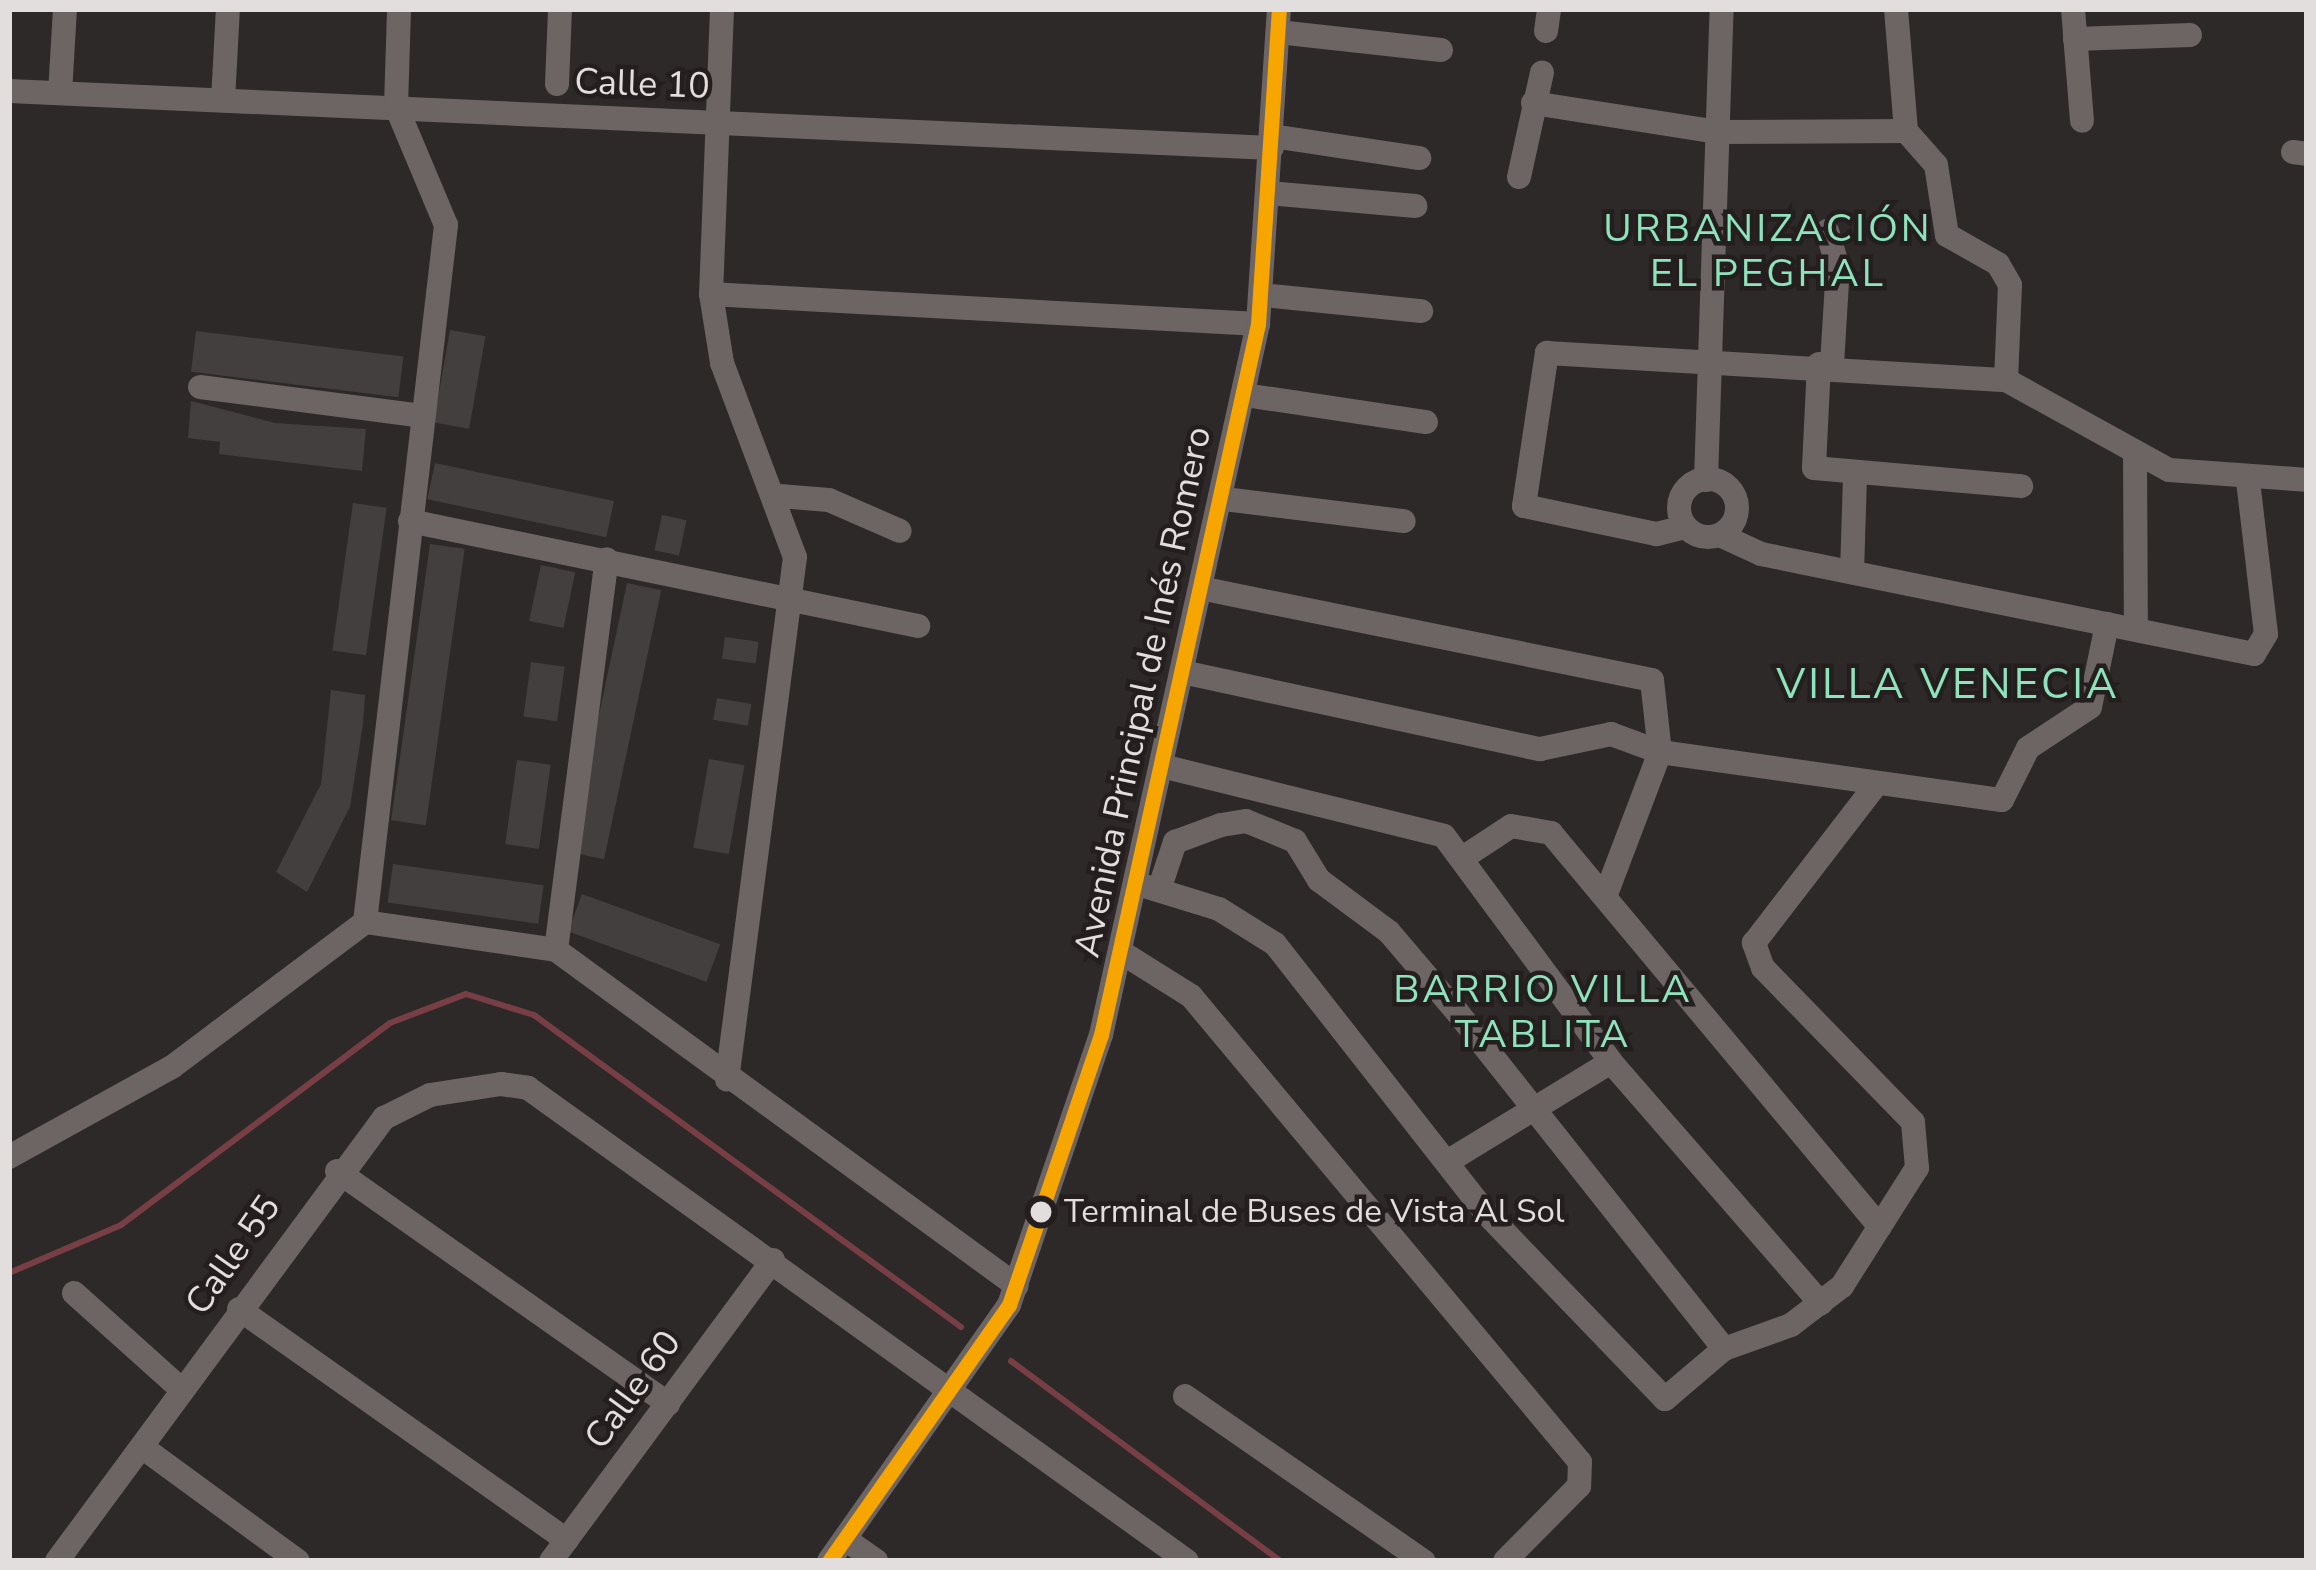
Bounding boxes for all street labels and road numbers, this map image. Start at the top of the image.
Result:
street label: Calle 10 [574,60,710,108]
street label: Avenida Principal de Inés Romero [1066,423,1220,961]
street label: Calle 55 [176,1187,290,1323]
street label: Calle 60 [576,1323,690,1457]

